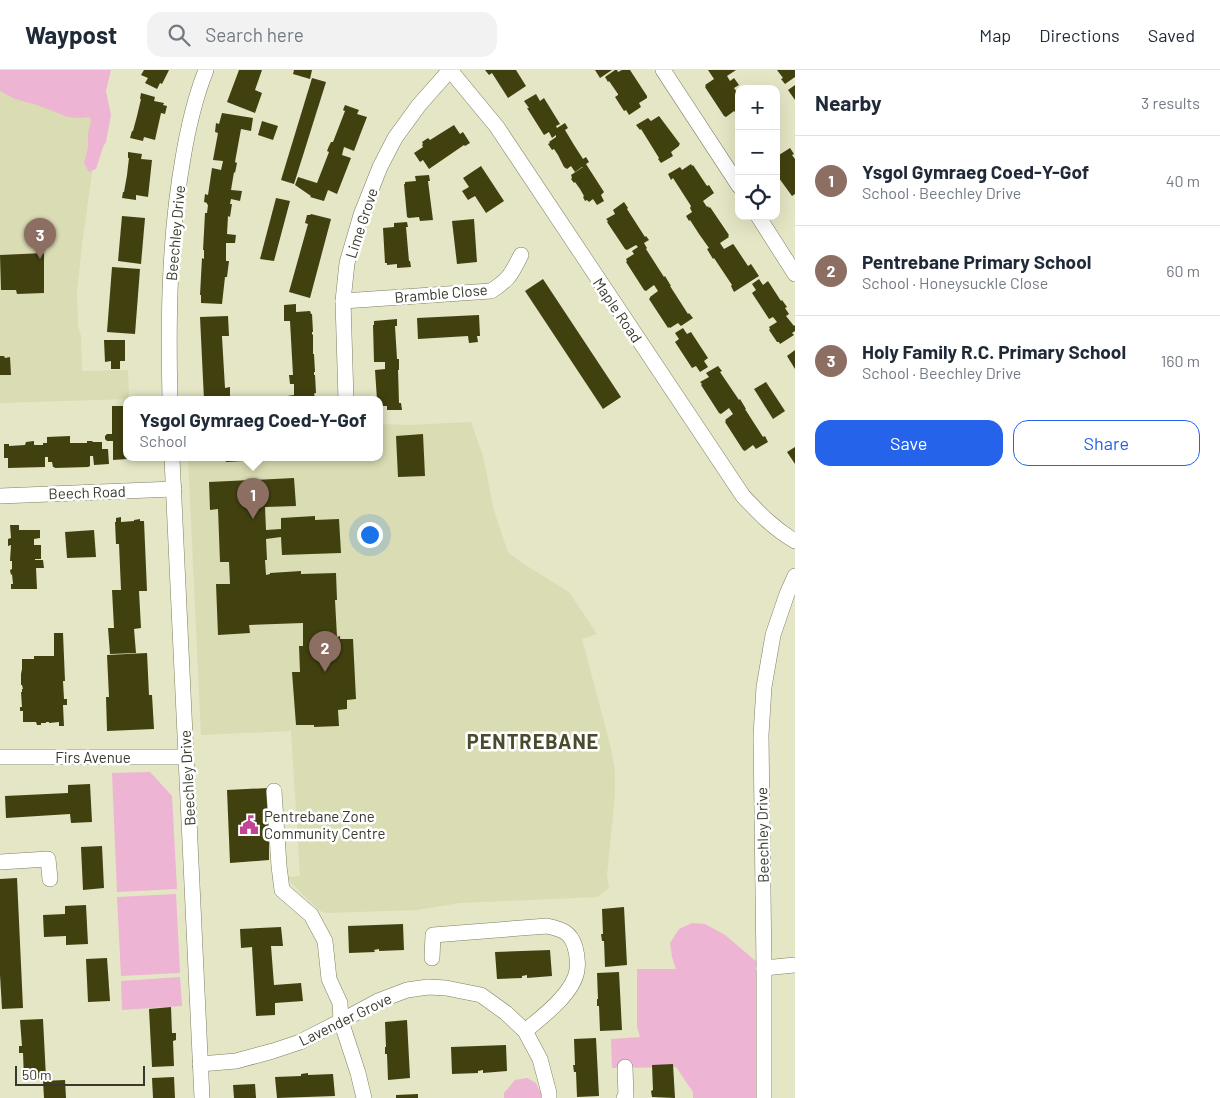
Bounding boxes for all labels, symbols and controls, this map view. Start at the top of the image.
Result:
search box [147,12,497,57]
text: Waypost [25,20,117,49]
icon: search [165,21,193,49]
text: Search here [205,23,304,46]
text: Map [979,24,1011,46]
text: Directions [1039,24,1120,46]
text: Saved [1148,24,1195,46]
map controls [735,85,780,220]
button: + [735,85,780,130]
text: Nearby [815,90,881,115]
text: 3 results [1141,93,1200,112]
button: − [735,130,780,175]
text: Ysgol Gymraeg Coed-Y-Gof [862,160,1089,183]
text: 1 [828,171,834,190]
text: 40 m [1166,171,1200,190]
button: locate [735,175,780,220]
text: School · Beechley Drive [862,183,1021,202]
street label: Beechley Drive [162,184,188,282]
street label: Lime Grove [341,186,381,260]
pin: 3 [24,218,56,259]
text: Pentrebane Primary School [862,250,1091,273]
text: 2 [827,261,835,280]
text: 60 m [1166,261,1200,280]
text: School · Honeysuckle Close [862,273,1048,292]
street label: Maple Road [590,274,646,346]
street label: Bramble Close [394,280,488,306]
text: Holy Family R.C. Primary School [862,340,1126,363]
text: 3 [827,351,835,370]
text: 160 m [1161,351,1200,370]
text: School · Beechley Drive [862,363,1021,382]
popup [123,396,383,461]
text: Ysgol Gymraeg Coed-Y-Gof [139,408,367,431]
button: Save [815,420,1003,466]
button: Share [1013,420,1200,466]
text: School [139,431,187,450]
pin: 1 [237,478,269,519]
street label: Beech Road [48,482,126,502]
your location [357,522,383,548]
pin: 2 [309,631,341,672]
district label: PENTREBANE [467,729,599,753]
street label: Beechley Drive [176,730,198,826]
street label: Firs Avenue [55,748,131,766]
street label: Beechley Drive [752,787,772,883]
place label: Pentrebane Zone Community Centre [264,807,385,842]
public building icon: Pentrebane Zone Community Centre [238,814,260,836]
street label: Lavender Grove [296,989,394,1049]
scale bar [15,1063,145,1086]
text: 50 m [22,1066,51,1083]

